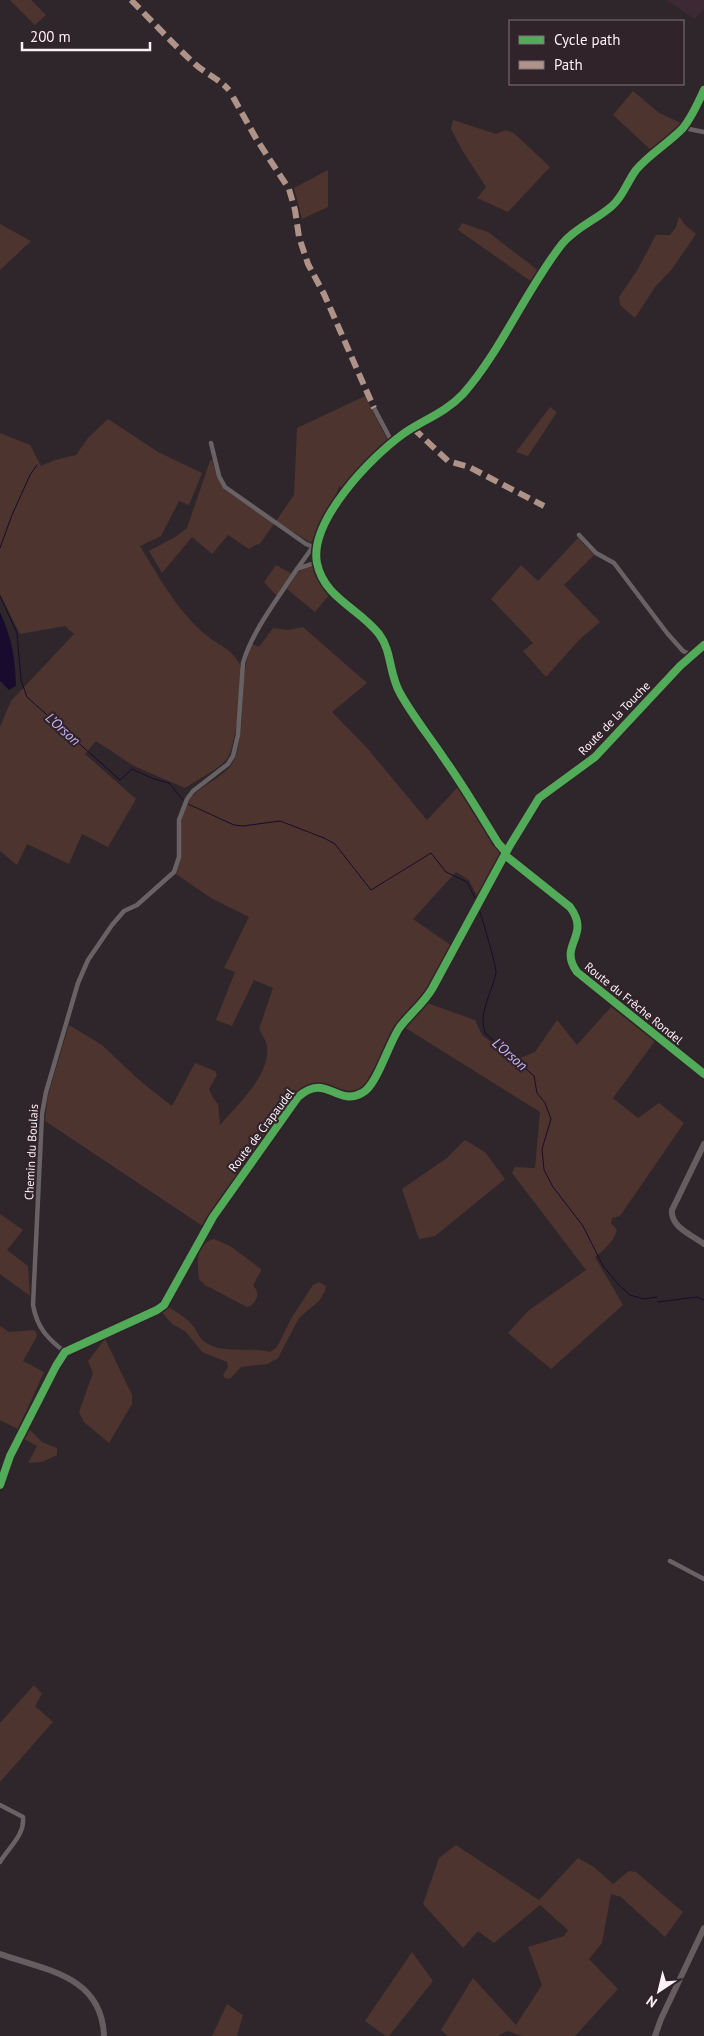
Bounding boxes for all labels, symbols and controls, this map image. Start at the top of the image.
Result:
scale bar [22,20,150,52]
legend [509,20,684,85]
text: 200 m [30,27,71,46]
text: Cycle path [554,30,620,49]
text: Path [554,55,583,74]
street label: Route de la Touche [575,678,653,758]
water label: L’Orson [42,709,84,749]
street label: Route du Frêche Rondel [582,959,686,1048]
water label: L’Orson [489,1034,531,1074]
street label: Route de Crapaudel [225,1085,297,1174]
street label: Chemin du Boulais [21,1104,41,1200]
north arrow [634,1966,684,2016]
text: N [643,1992,660,2012]

